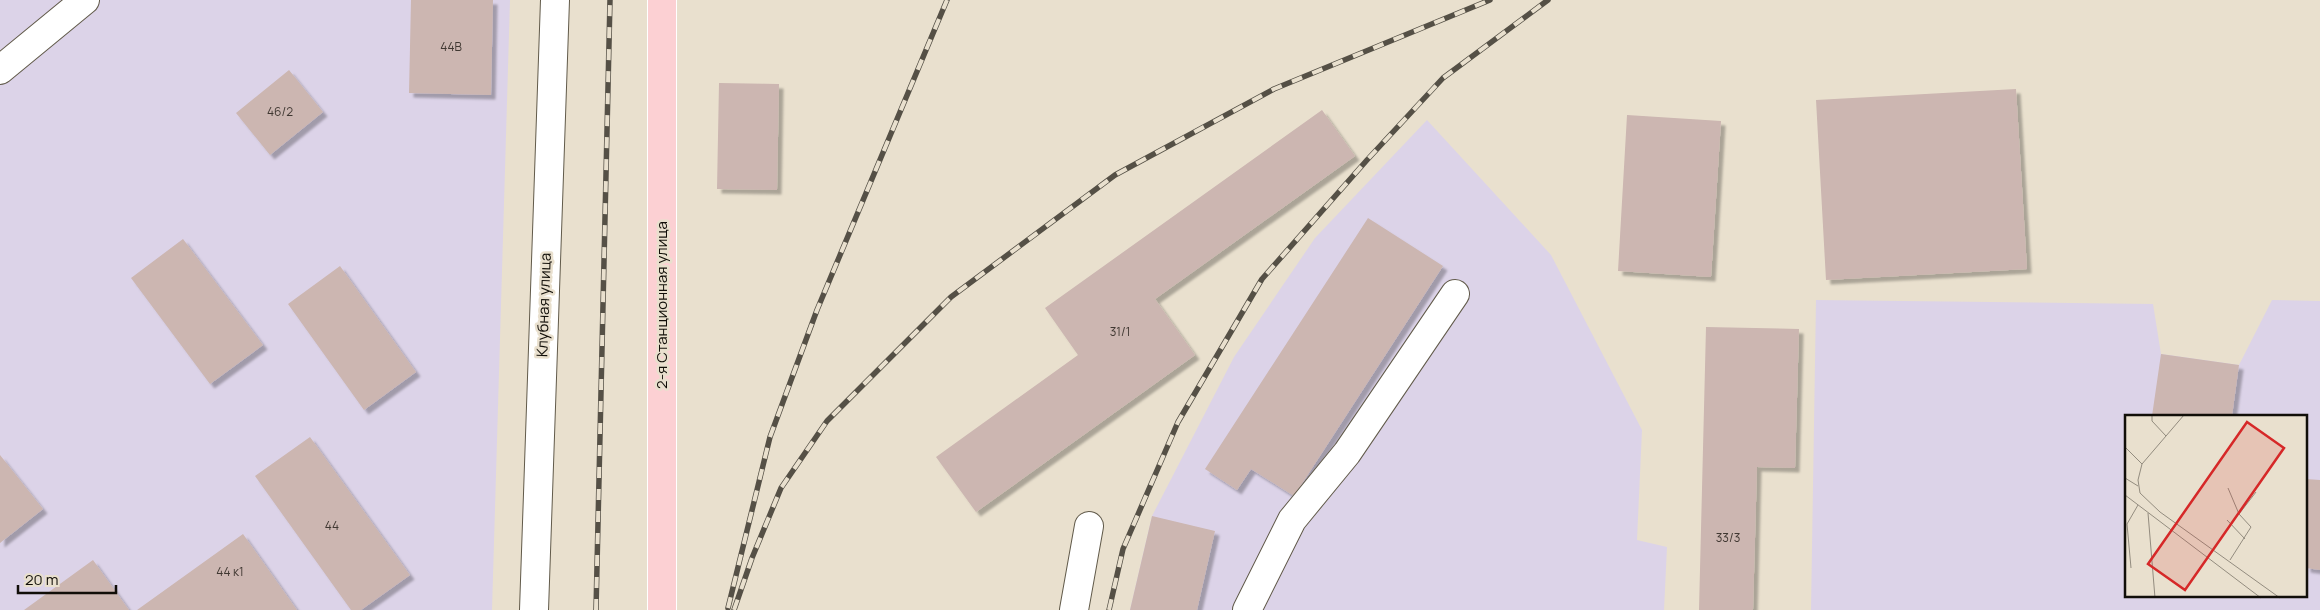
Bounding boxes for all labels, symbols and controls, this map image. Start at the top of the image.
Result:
house number: 44В [440,38,462,55]
house number: 46/2 [267,103,293,120]
street label: 2-я Станционная улица [651,221,672,389]
street label: Клубная улица [531,252,556,358]
house number: 31/1 [1110,323,1130,340]
inset map [2125,415,2308,598]
house number: 44 [325,517,339,534]
house number: 33/3 [1716,529,1740,546]
scale bar [18,562,115,594]
house number: 44 к1 [216,563,244,580]
text: 20 m [25,569,58,590]

